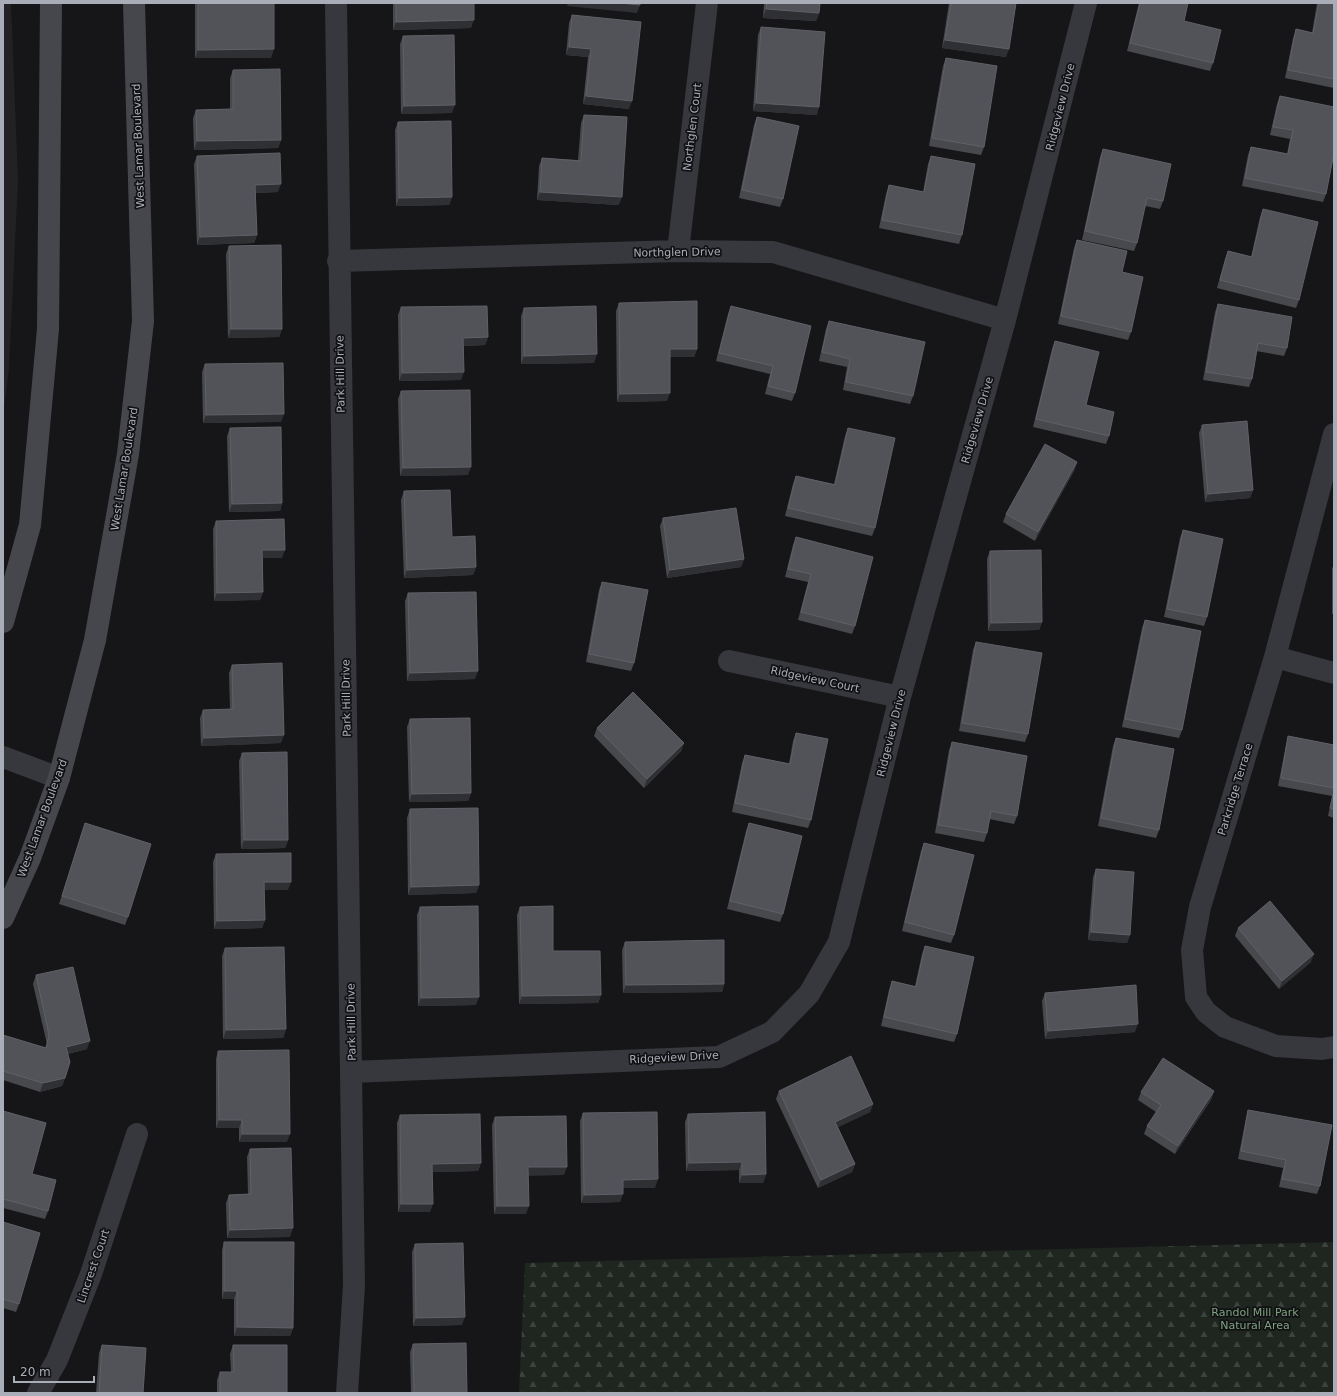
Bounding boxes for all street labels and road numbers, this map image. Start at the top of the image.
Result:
street label: Ridgeview Drive [1043,62,1078,152]
street label: Northglen Court [681,82,704,172]
street label: West Lamar Boulevard [130,84,147,208]
street label: Northglen Drive [633,245,721,260]
street label: Park Hill Drive [333,335,348,413]
street label: Ridgeview Drive [959,375,996,465]
street label: West Lamar Boulevard [108,407,141,532]
street label: Park Hill Drive [339,659,354,737]
street label: Ridgeview Court [769,664,861,695]
street label: Ridgeview Drive [874,688,909,778]
street label: Parkridge Terrace [1215,741,1256,837]
street label: West Lamar Boulevard [15,757,70,879]
street label: Park Hill Drive [344,983,359,1061]
street label: Ridgeview Drive [629,1049,719,1066]
street label: Lincrest Court [75,1227,112,1305]

